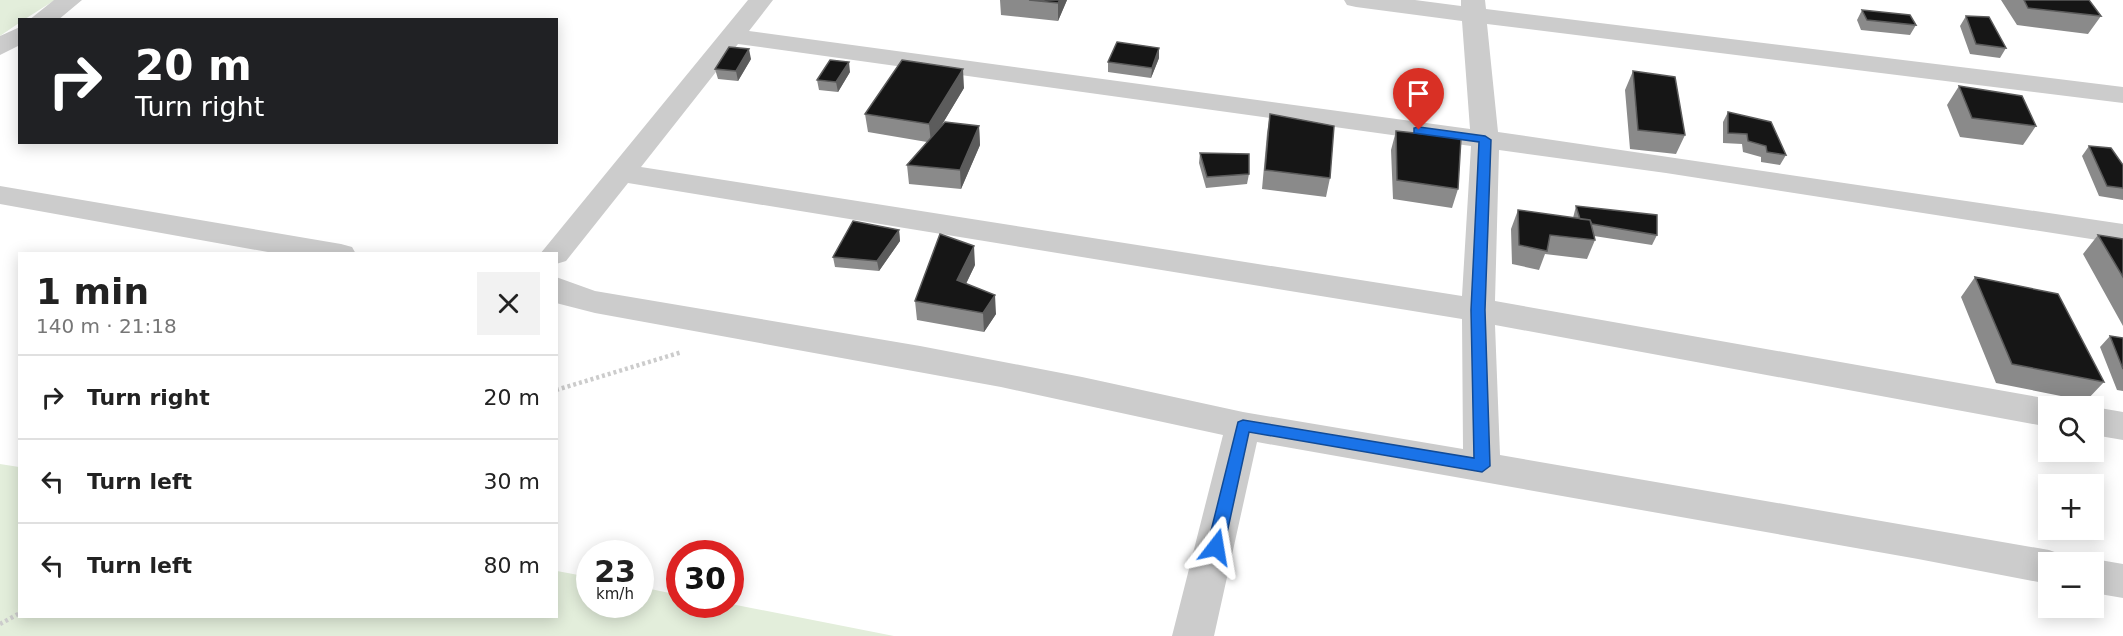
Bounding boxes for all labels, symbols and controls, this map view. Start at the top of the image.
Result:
text: 20 m [135,41,252,90]
icon: right [36,42,114,120]
pin [1393,68,1444,130]
icon: arrive [1402,77,1435,110]
text: Turn right [135,91,264,122]
text: 1 min [36,271,149,312]
button: close [477,272,540,335]
text: 140 m · 21:18 [36,314,177,338]
icon: right [36,381,69,414]
text: Turn right [87,385,210,410]
text: 20 m [484,385,540,410]
map controls [2038,396,2104,618]
button: search [2038,396,2104,462]
icon: left [36,465,69,498]
text: Turn left [87,469,192,494]
text: 30 m [484,469,540,494]
button: + [2038,474,2104,540]
position arrow [1184,515,1248,579]
speed limit sign: 30 [666,540,744,618]
icon: left [36,549,69,582]
button: − [2038,552,2104,618]
text: Turn left [87,553,192,578]
text: 80 m [484,553,540,578]
text: 23 [594,554,636,589]
text: km/h [596,585,634,603]

